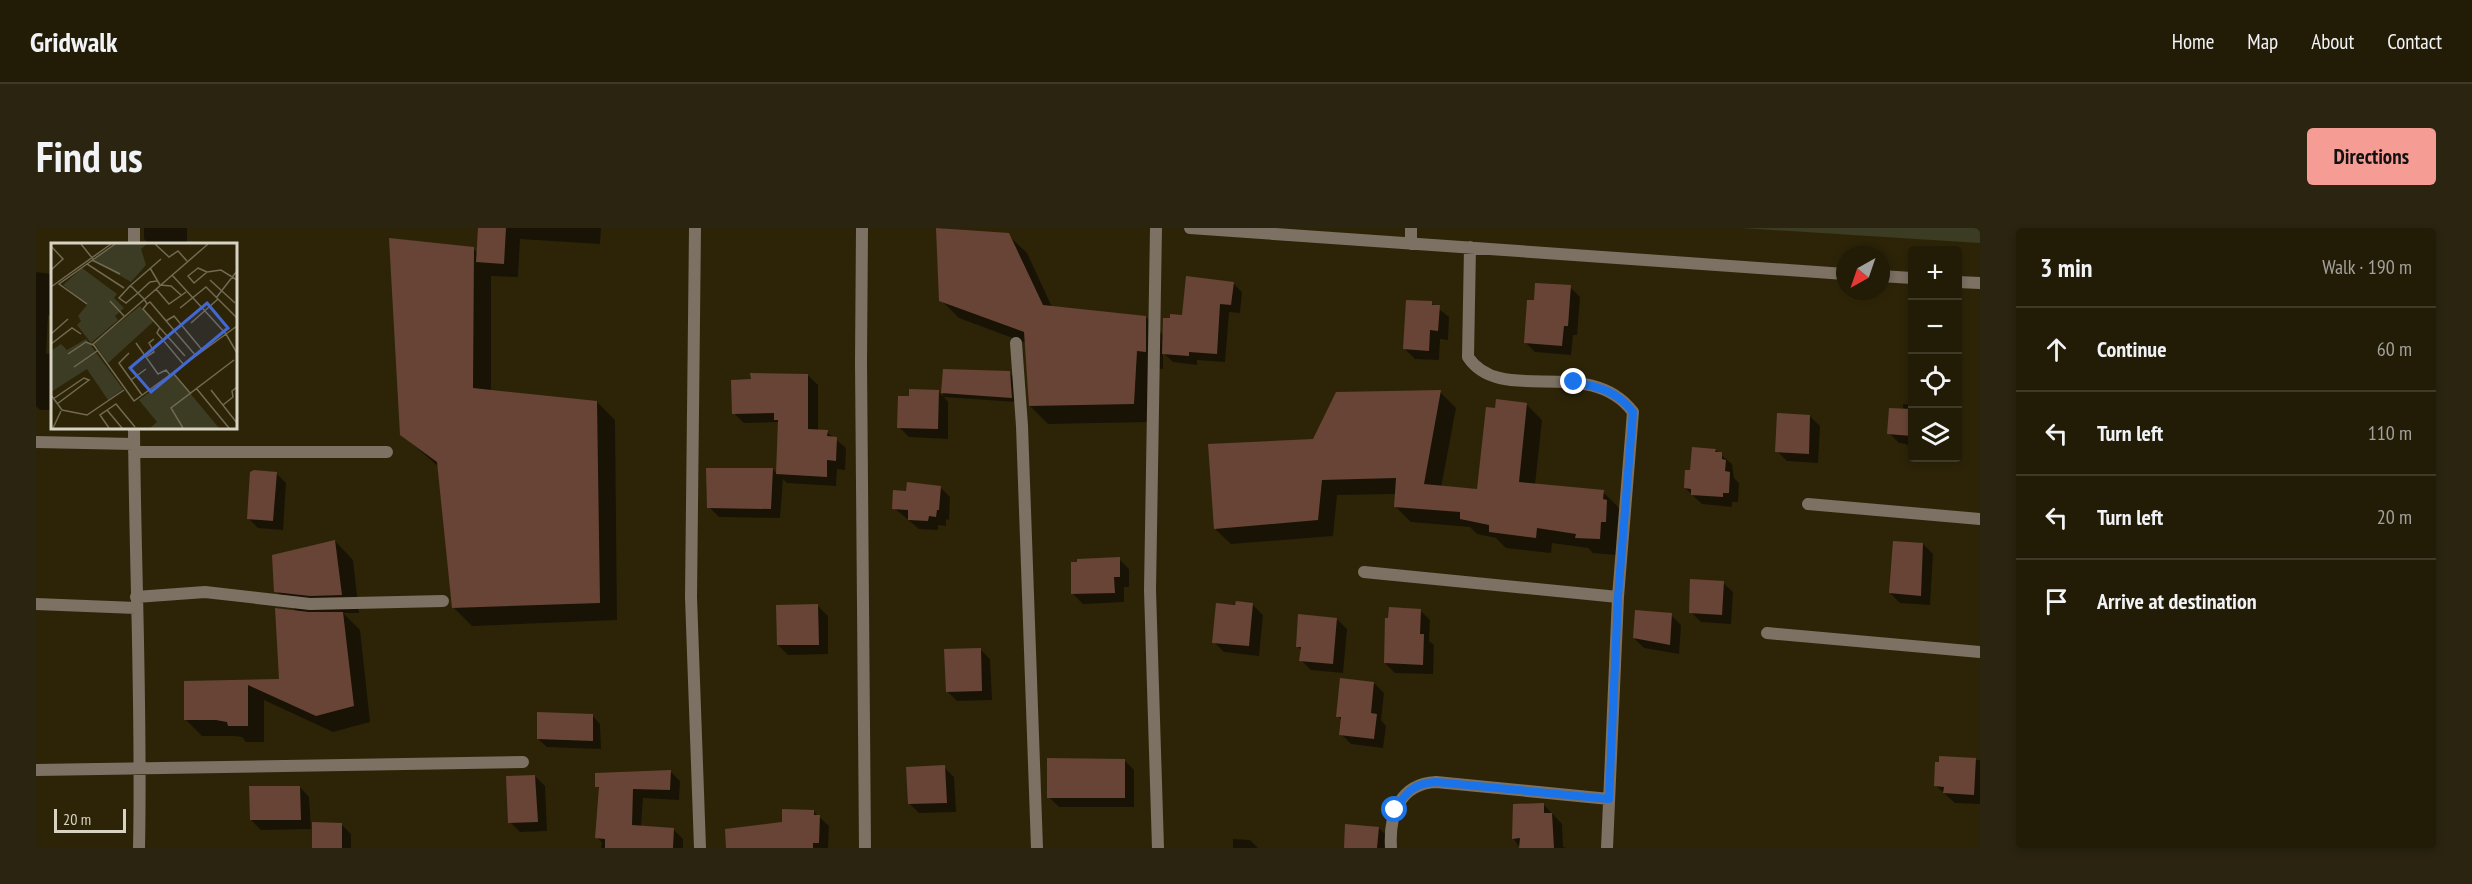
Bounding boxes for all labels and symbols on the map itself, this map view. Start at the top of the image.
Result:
inset map [51,243,237,429]
north arrow [1836,246,1890,300]
route end [1560,368,1586,394]
route start [1381,796,1407,822]
scale bar [54,806,126,834]

